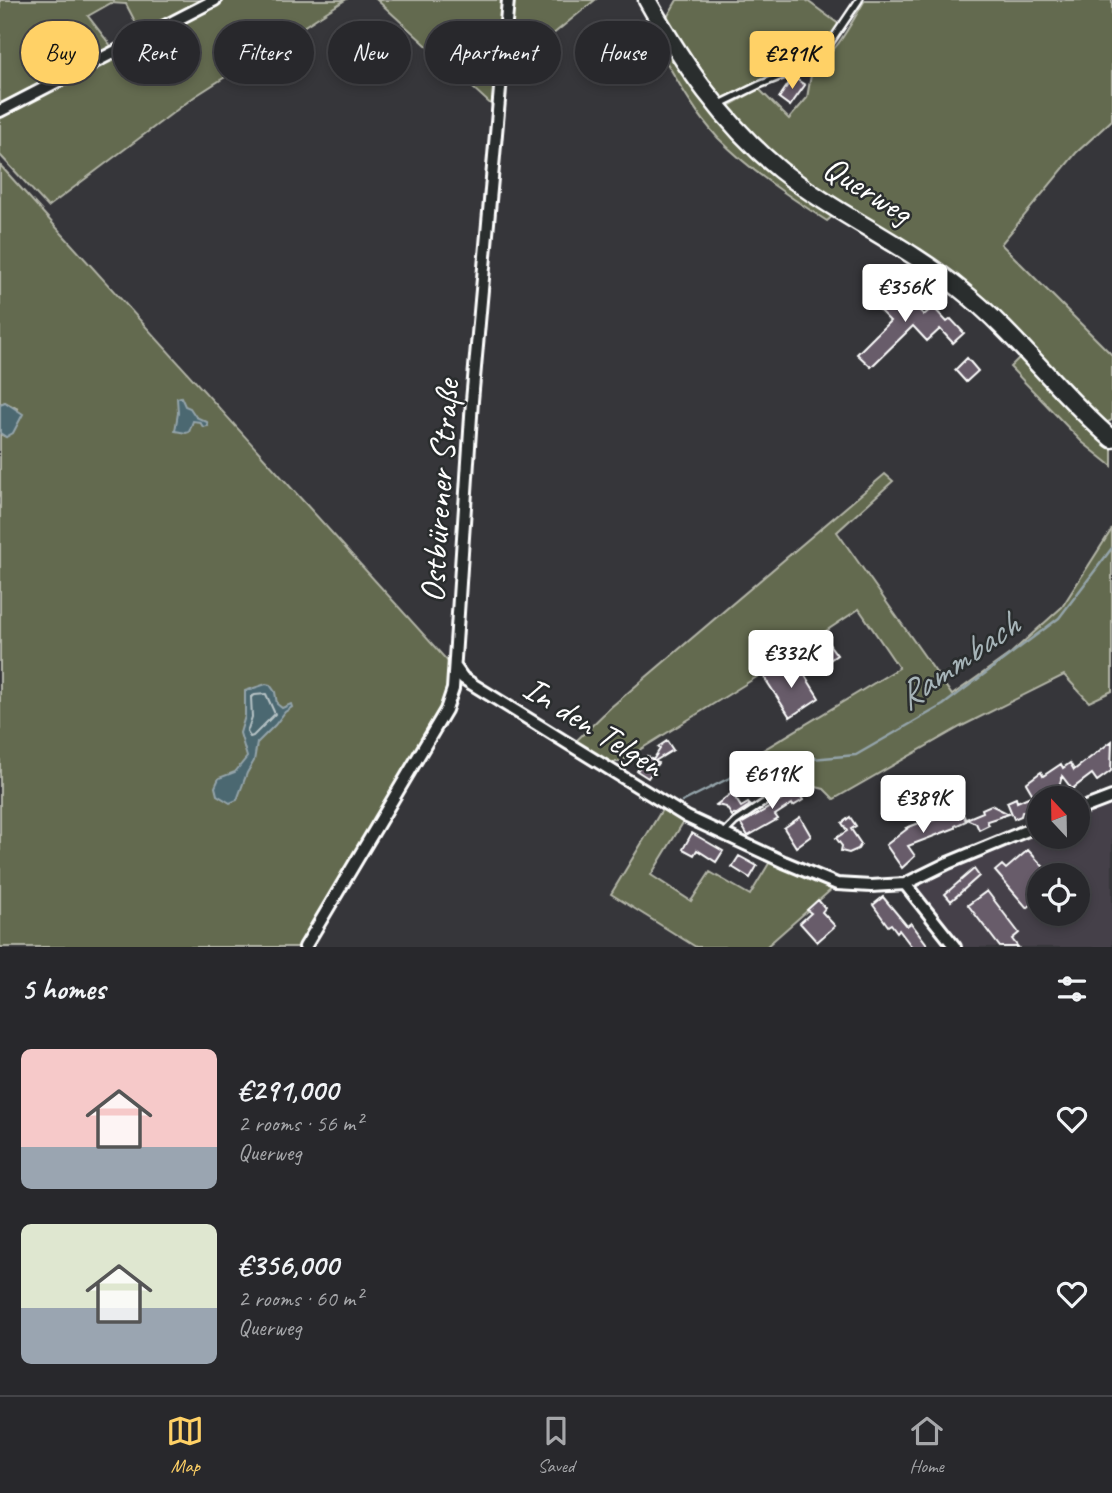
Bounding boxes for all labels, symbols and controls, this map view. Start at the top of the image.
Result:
chip: Buy [21,21,99,84]
chip: Rent [113,21,200,84]
chip: Filters [214,21,314,84]
chip: New [328,21,411,84]
chip: Apartment [425,21,561,84]
chip: House [575,21,670,84]
pin: €291K [743,32,841,91]
text: €291K [766,39,818,68]
street label: Querweg [815,145,923,235]
pin: €356K [856,264,954,324]
text: €356K [878,272,932,301]
street label: Ostbürener Straße [409,376,470,604]
water label: Rammbach [887,599,1031,720]
pin: €332K [742,630,840,690]
text: €332K [764,638,818,667]
street label: In den Telgen [515,665,675,789]
pin: €619K [723,752,821,811]
text: €619K [745,759,799,788]
pin: €389K [874,776,972,835]
text: €389K [897,783,949,812]
north arrow [1027,786,1090,849]
map controls [1027,786,1090,926]
button: locate [1027,863,1090,926]
text: 5 homes [21,970,105,1008]
icon: filters [1053,970,1091,1008]
text: €291,000 [238,1071,338,1109]
icon: home [77,1077,161,1161]
icon: heart [1053,1100,1091,1138]
text: 2 rooms · 56 m² [238,1109,362,1138]
text: Querweg [238,1138,301,1167]
text: €356,000 [238,1246,339,1284]
icon: home [77,1252,161,1336]
icon: heart [1053,1275,1091,1313]
text: 2 rooms · 60 m² [238,1284,362,1313]
text: Querweg [238,1313,301,1342]
tab: Map [166,1412,204,1478]
tab: Saved [537,1412,575,1478]
tab: Home [908,1412,946,1478]

